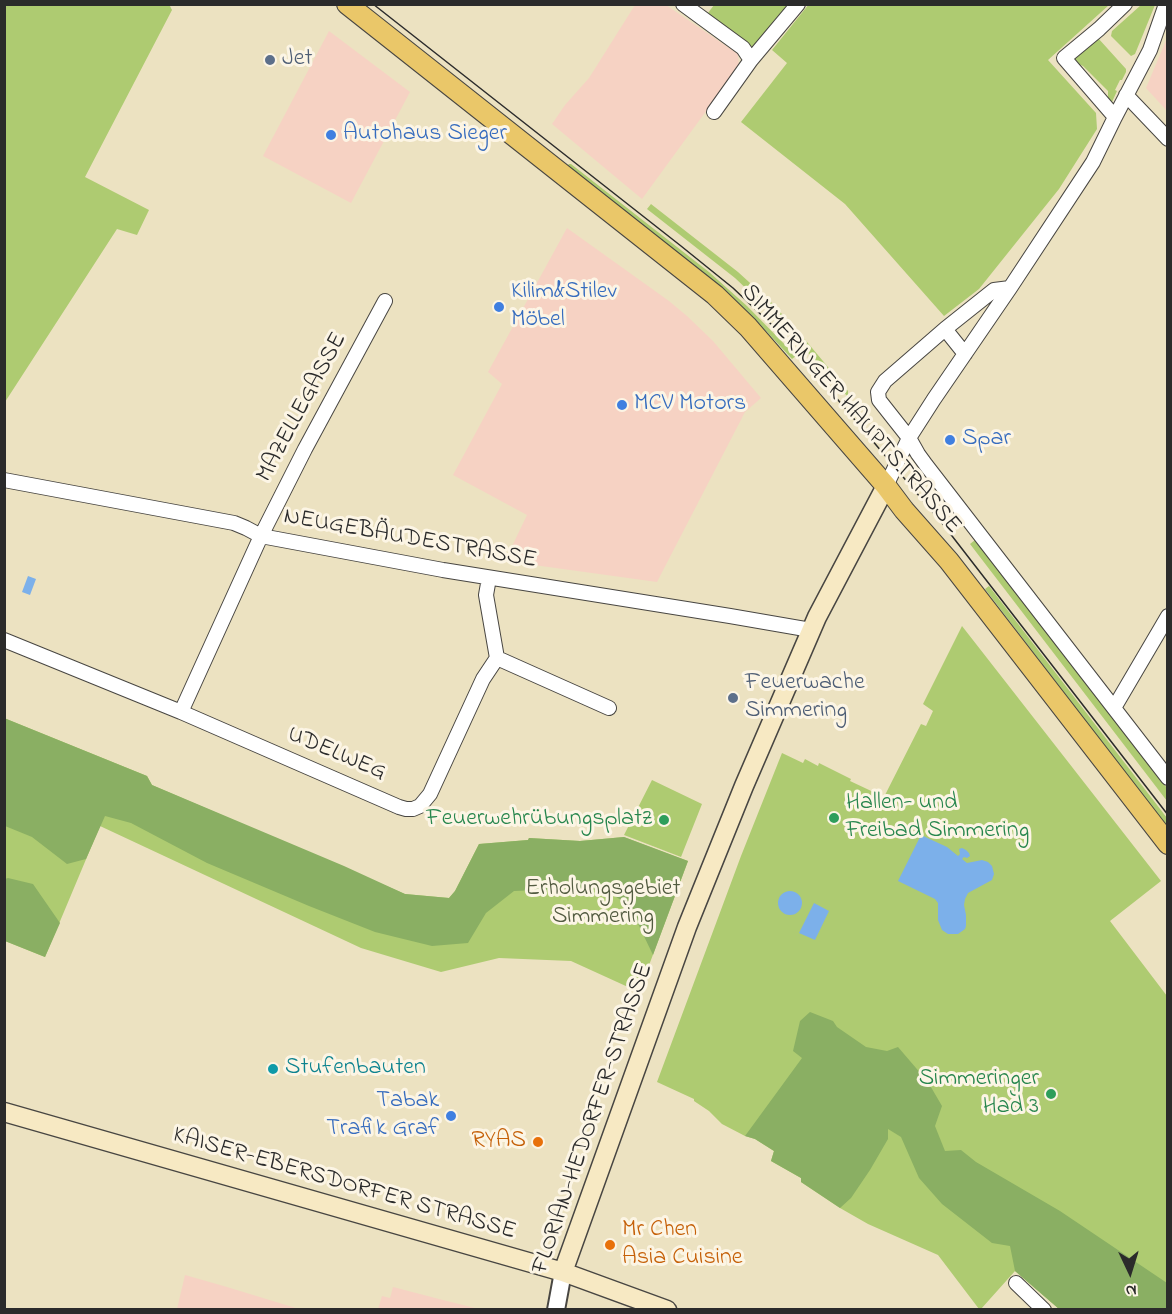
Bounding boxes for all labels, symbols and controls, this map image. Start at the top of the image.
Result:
place label: Jet [282,46,313,74]
marker: Jet [263,53,277,67]
place label: Autohaus Sieger [343,121,507,149]
marker: Autohaus Sieger [324,128,338,142]
place label: Kilim&Stilev Möbel [511,279,617,335]
street label: SIMMERINGER HAUPTSTRASSE [734,279,966,541]
marker: Kilim&Stilev Möbel [492,300,506,314]
street label: MAZELLEGASSE [252,328,354,488]
place label: MCV Motors [634,391,746,419]
marker: MCV Motors [615,398,629,412]
place label: Spar [962,426,1011,454]
marker: Spar [943,433,957,447]
street label: NEUGEBÄUDESTRASSE [281,504,539,576]
place label: Feuerwache Simmering [745,670,865,726]
marker: Feuerwache Simmering [726,691,740,705]
street label: UDELWEG [282,721,390,789]
place label: Hallen- und Freibad Simmering [846,790,1029,846]
place label: Feuerwehrübungsplatz [426,806,652,834]
marker: Hallen- und Freibad Simmering [827,811,841,825]
marker: Feuerwehrübungsplatz [657,813,671,827]
park label: Erholungsgebiet Simmering [525,876,681,932]
street label: FLORIAN-HEDORFER-STRASSE [527,960,661,1278]
place label: Stufenbauten [285,1055,426,1083]
marker: Stufenbauten [266,1062,280,1076]
place label: Simmeringer Had 3 [919,1066,1039,1122]
marker: Simmeringer Had 3 [1044,1087,1058,1101]
place label: Tabak Trafik Graf [326,1088,439,1144]
marker: Tabak Trafik Graf [444,1109,458,1123]
street label: KAISER-EBERSDORFER STRASSE [169,1122,519,1248]
place label: RYAS [472,1128,526,1156]
marker: RYAS [531,1135,545,1149]
place label: Mr Chen Asia Cuisine [622,1217,743,1273]
marker: Mr Chen Asia Cuisine [603,1238,617,1252]
north arrow [1100,1242,1160,1302]
text: N [1125,1278,1137,1302]

